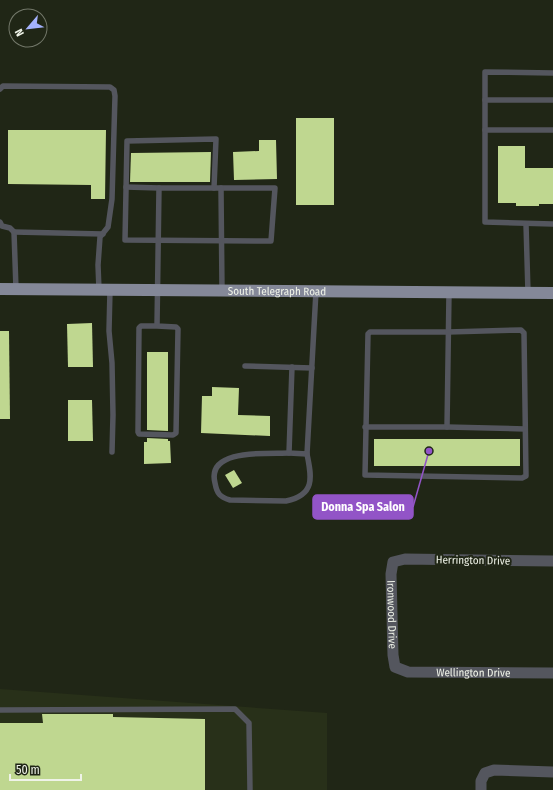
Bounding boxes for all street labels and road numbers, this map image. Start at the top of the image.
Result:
street label: South Telegraph Road [228,285,326,298]
street label: Herrington Drive [436,553,510,568]
street label: Ironwood Drive [384,580,399,649]
street label: Wellington Drive [436,666,510,680]

